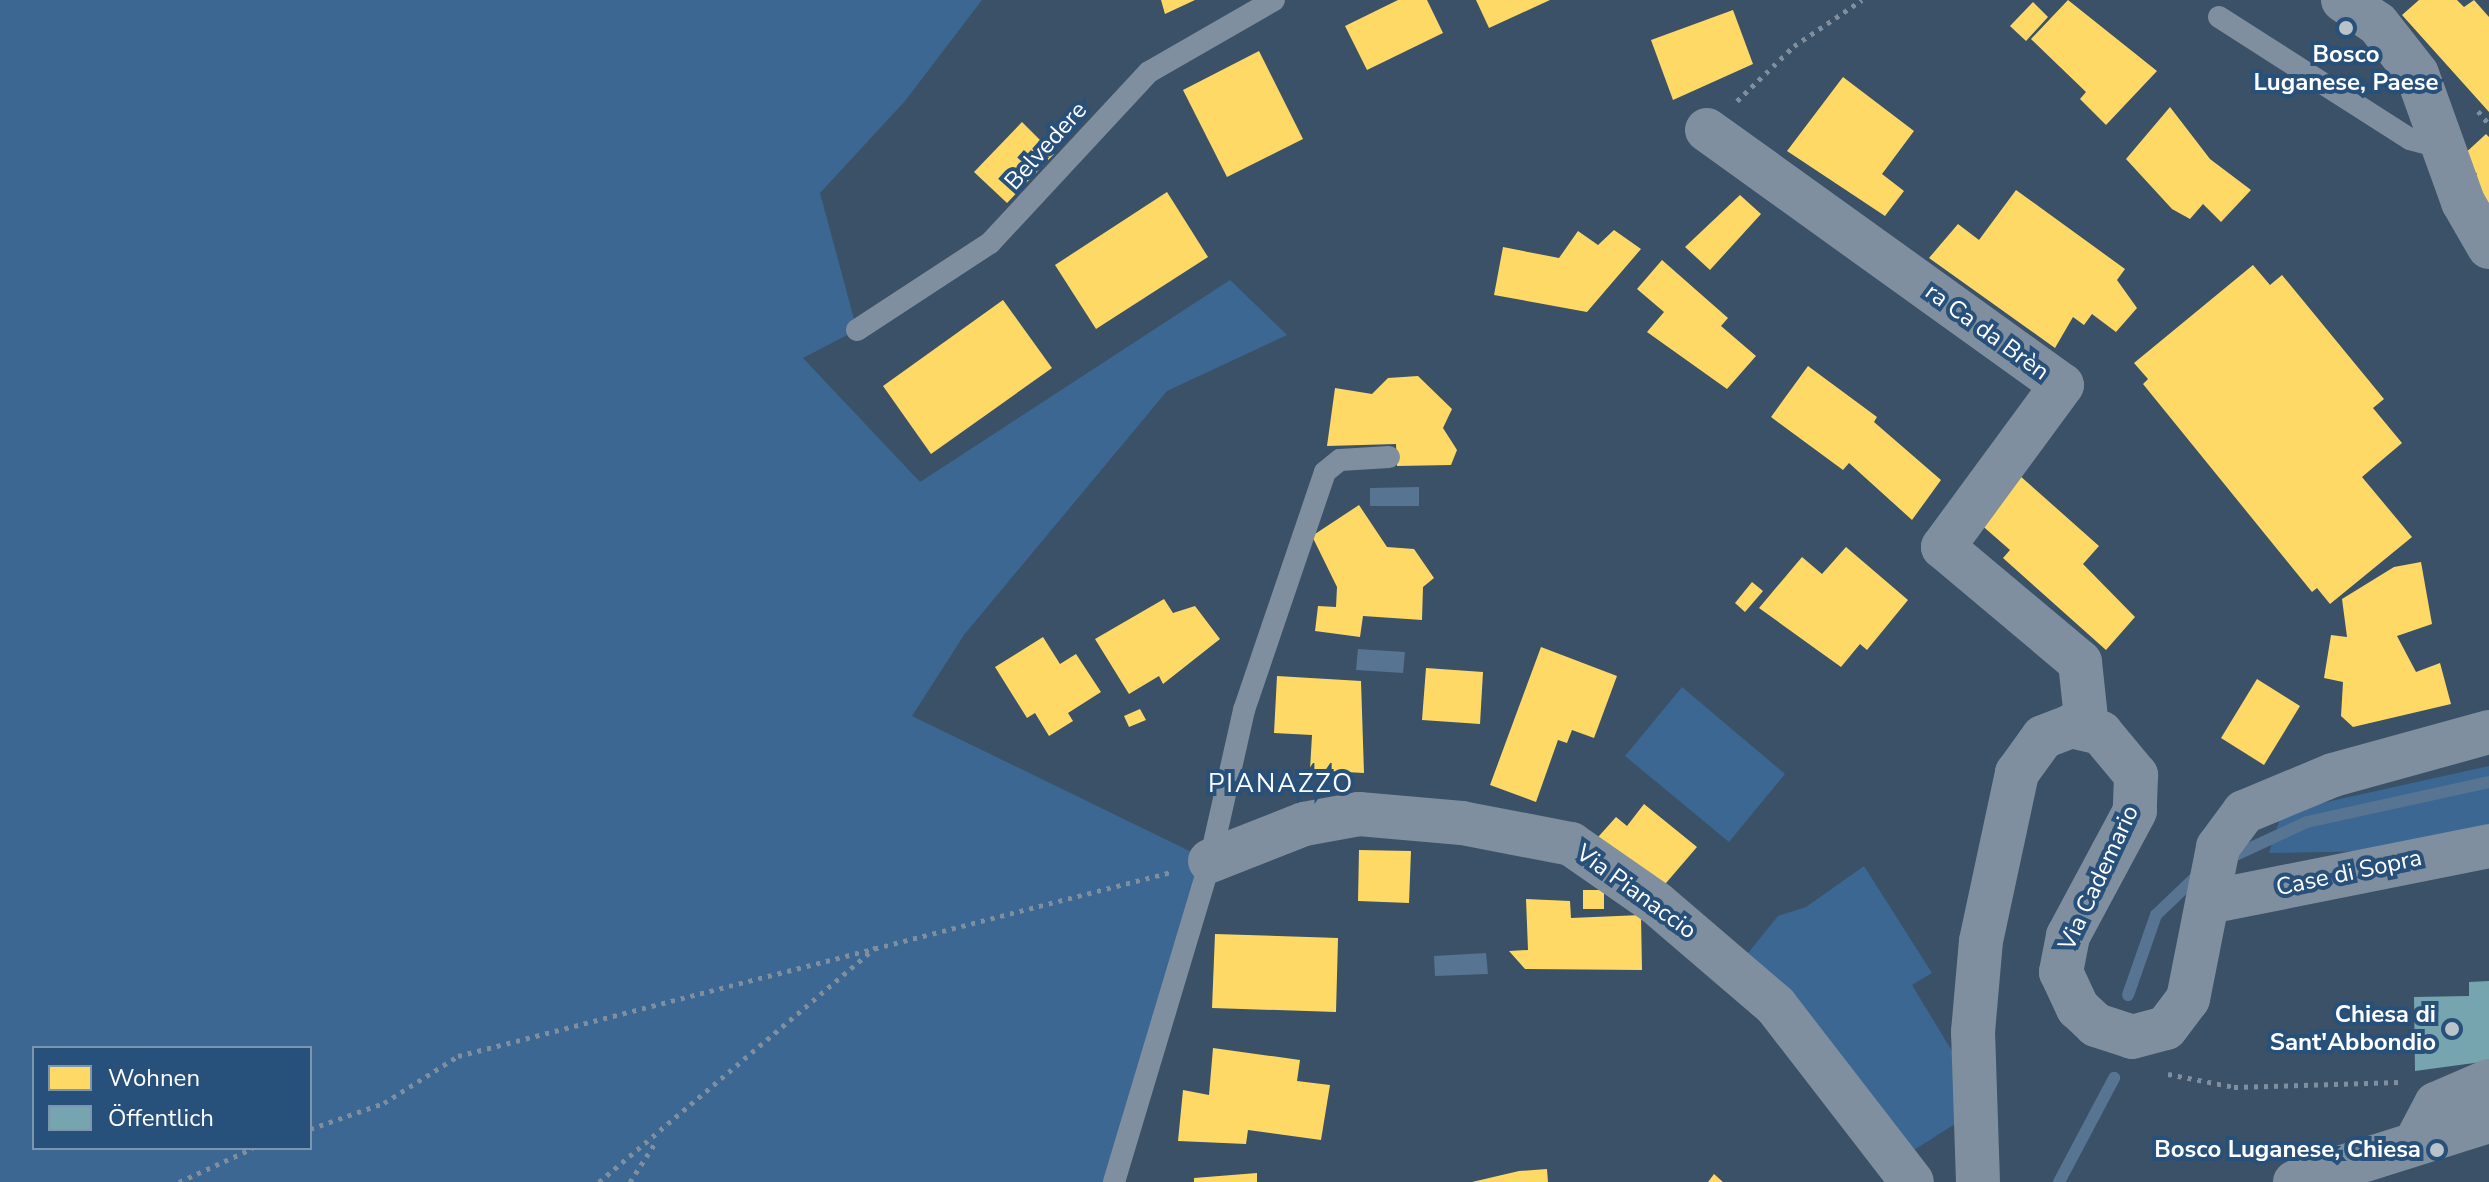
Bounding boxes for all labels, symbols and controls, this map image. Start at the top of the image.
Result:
marker: Bosco Luganese, Paese [2337,19,2355,37]
place label: Bosco Luganese, Paese [2254,41,2438,97]
street label: Belvedere [999,96,1093,196]
street label: ra Ca da Brèn [1919,277,2055,387]
district label: PIANAZZO [1208,768,1354,800]
street label: Via Cademario [2053,801,2145,955]
street label: Via Pianaccio [1570,839,1702,945]
street label: Case di Sopra [2274,844,2424,902]
place label: Chiesa di Sant'Abbondio [2270,1001,2436,1057]
marker: Chiesa di Sant'Abbondio [2443,1020,2461,1038]
legend [32,1046,312,1150]
text: Wohnen [108,1062,200,1094]
text: Öffentlich [108,1102,214,1134]
place label: Bosco Luganese, Chiesa [2154,1136,2421,1164]
marker: Bosco Luganese, Chiesa [2428,1141,2446,1159]

